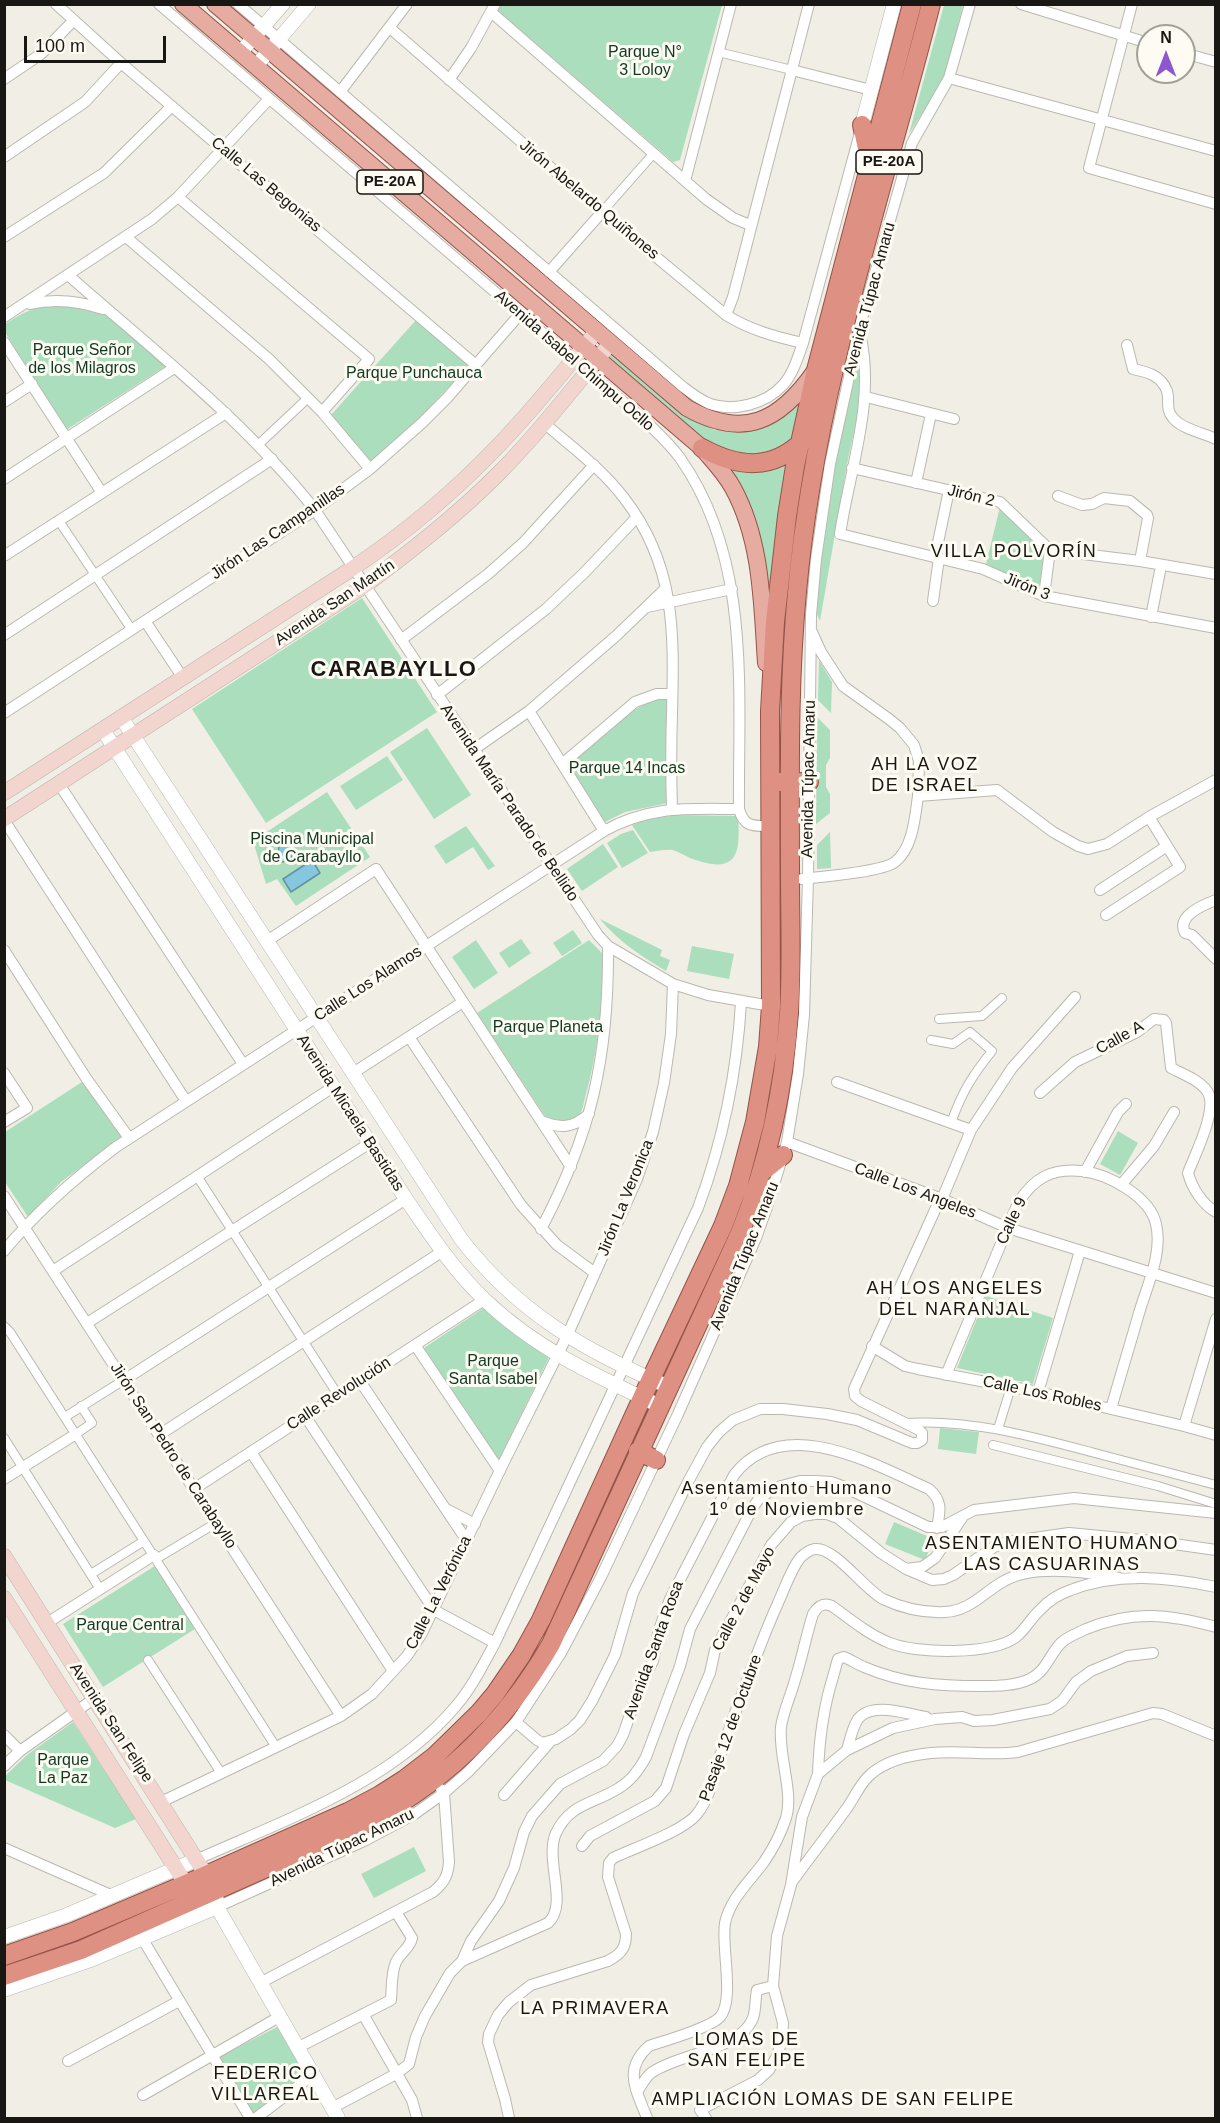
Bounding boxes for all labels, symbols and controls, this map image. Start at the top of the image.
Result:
scale bar [27,24,170,62]
north arrow [1136,24,1196,84]
text: N [1160,29,1172,46]
text: 100 m [35,36,85,56]
park label: Parque N° 3 Loloy [608,43,682,81]
street label: Calle Las Begonias [207,133,325,237]
street label: Jirón Abelardo Quiñones [515,136,663,264]
road number: PE-20A [856,150,922,174]
road number: PE-20A [357,170,423,194]
street label: Avenida Túpac Amaru [840,220,900,378]
street label: Avenida Isabel Chimpu Ocllo [490,286,658,436]
park label: Parque Señor de los Milagros [28,341,136,379]
park label: Parque Punchauca [346,364,482,384]
street label: Jirón Las Campanillas [207,480,349,584]
street label: Jirón 2 [945,481,997,511]
district label: VILLA POLVORÍN [931,541,1097,563]
street label: Avenida San Martín [272,556,398,650]
street label: Jirón 3 [1001,569,1053,605]
district label: CARABAYLLO [311,657,477,683]
street label: Avenida Túpac Amaru [798,700,820,858]
street label: Avenida María Parado de Bellido [436,701,582,905]
district label: AH LA VOZ DE ISRAEL [871,754,979,796]
park label: Parque 14 Incas [569,759,685,779]
park label: Piscina Municipal de Carabayllo [250,830,374,868]
street label: Calle Los Alamos [311,942,425,1026]
street label: Calle A [1093,1017,1147,1059]
park label: Parque Planeta [493,1018,603,1038]
street label: Avenida Micaela Bastidas [292,1031,408,1195]
street label: Jirón La Veronica [594,1137,658,1259]
street label: Calle Los Angeles [851,1159,979,1223]
street label: Avenida Túpac Amaru [707,1179,783,1333]
street label: Calle 9 [993,1194,1031,1248]
district label: AH LOS ANGELES DEL NARANJAL [866,1278,1044,1320]
park label: Parque Santa Isabel [449,1352,537,1390]
street label: Calle Revolución [283,1353,395,1435]
street label: Jirón San Pedro de Carabayllo [106,1359,240,1553]
street label: Calle Los Robles [981,1372,1103,1416]
district label: Asentamiento Humano 1º de Noviembre [681,1478,893,1520]
street label: Calle La Verónica [402,1533,476,1653]
district label: ASENTAMIENTO HUMANO LAS CASUARINAS [925,1533,1179,1576]
street label: Calle 2 de Mayo [708,1543,780,1655]
street label: Avenida Santa Rosa [620,1578,688,1722]
park label: Parque Central [76,1616,184,1636]
street label: Pasaje 12 de Octubre [696,1652,766,1804]
street label: Avenida San Felipe [65,1660,157,1786]
park label: Parque La Paz [37,1751,89,1789]
street label: Avenida Túpac Amaru [267,1805,417,1891]
district label: LA PRIMAVERA [520,1998,670,2020]
district label: LOMAS DE SAN FELIPE [687,2029,807,2072]
district label: FEDERICO VILLAREAL [211,2063,321,2106]
district label: AMPLIACIÓN LOMAS DE SAN FELIPE [651,2089,1015,2111]

